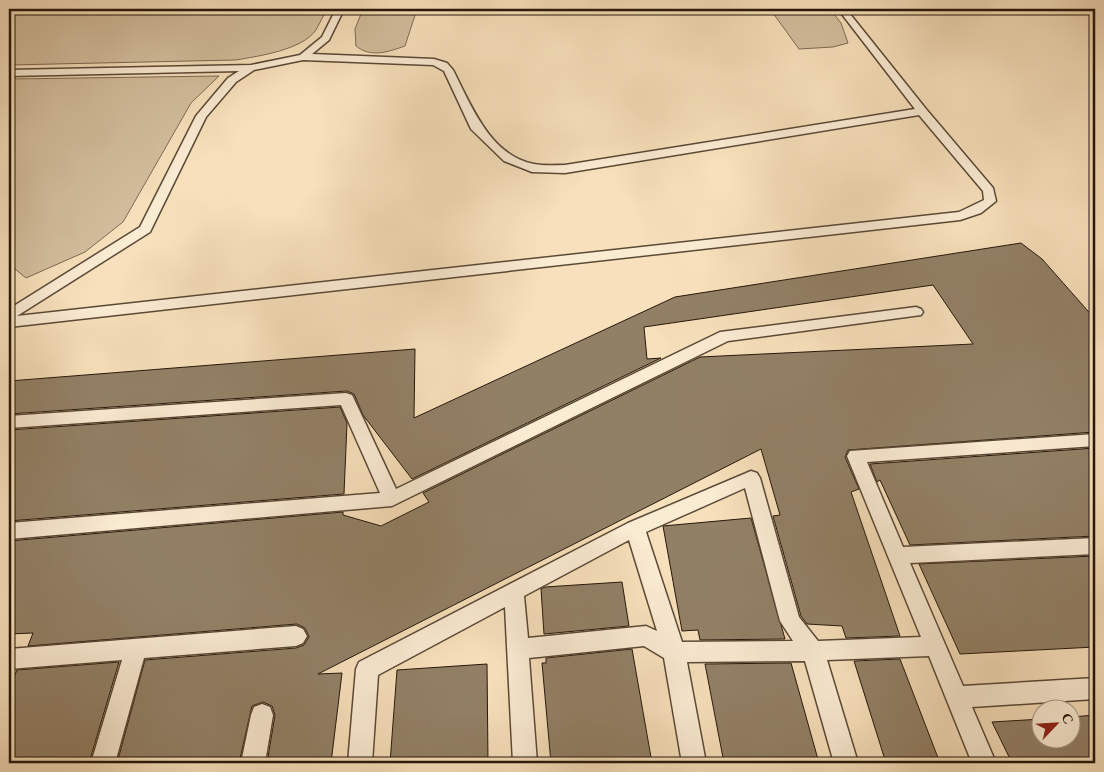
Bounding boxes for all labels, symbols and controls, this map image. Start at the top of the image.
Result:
north arrow [1032,700,1082,750]
text: С [1058,710,1078,727]

